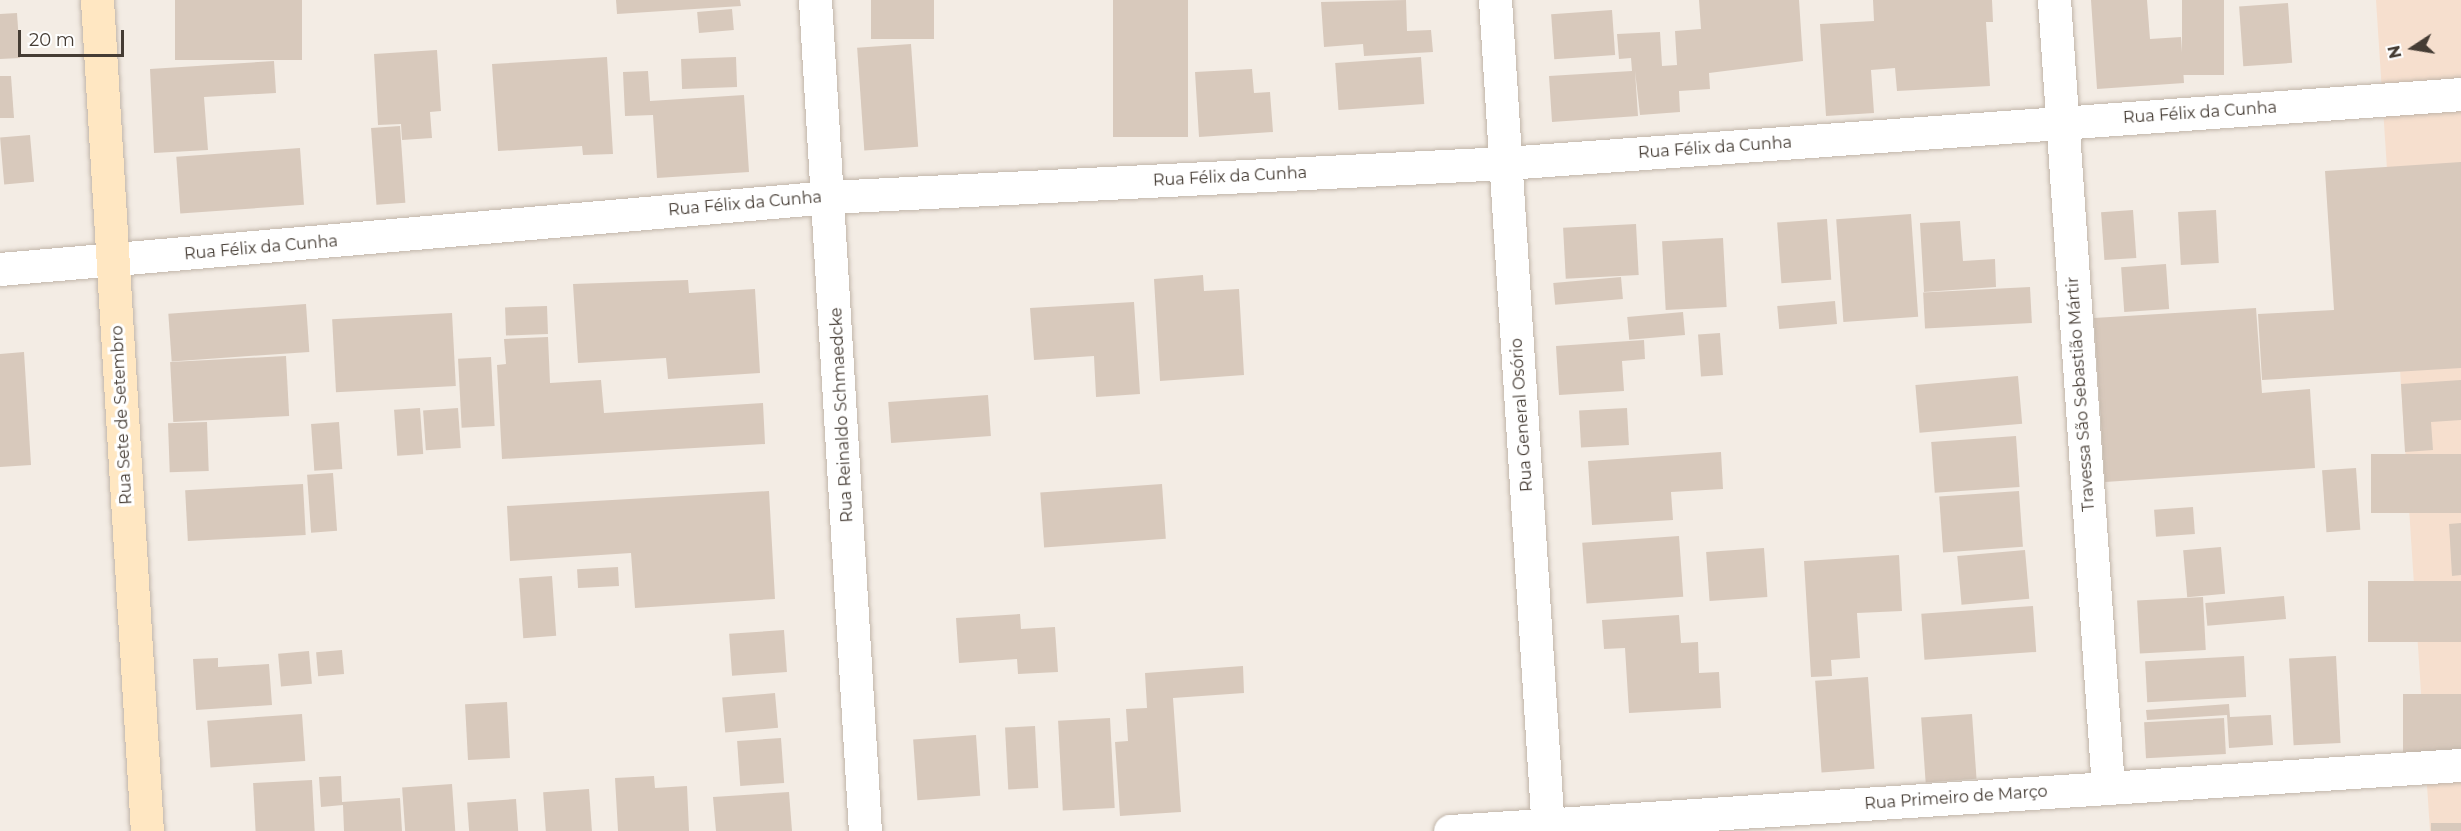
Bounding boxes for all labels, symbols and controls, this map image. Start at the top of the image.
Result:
scale bar [21,18,128,56]
north arrow [2383,18,2443,78]
text: 20 m [29,29,75,51]
text: N [2384,44,2406,60]
street label: Rua Félix da Cunha [2122,98,2278,128]
street label: Rua Félix da Cunha [1637,133,1793,163]
street label: Rua Félix da Cunha [1153,163,1307,191]
street label: Rua Félix da Cunha [667,188,823,220]
street label: Rua Félix da Cunha [183,232,339,264]
street label: Travessa São Sebastião Mártir [2063,276,2099,512]
street label: Rua Reinaldo Schmaedcke [827,307,857,523]
street label: Rua Sete de Setembro [108,325,136,505]
street label: Rua General Osório [1507,337,1537,493]
street label: Rua Primeiro de Março [1864,782,2048,814]

